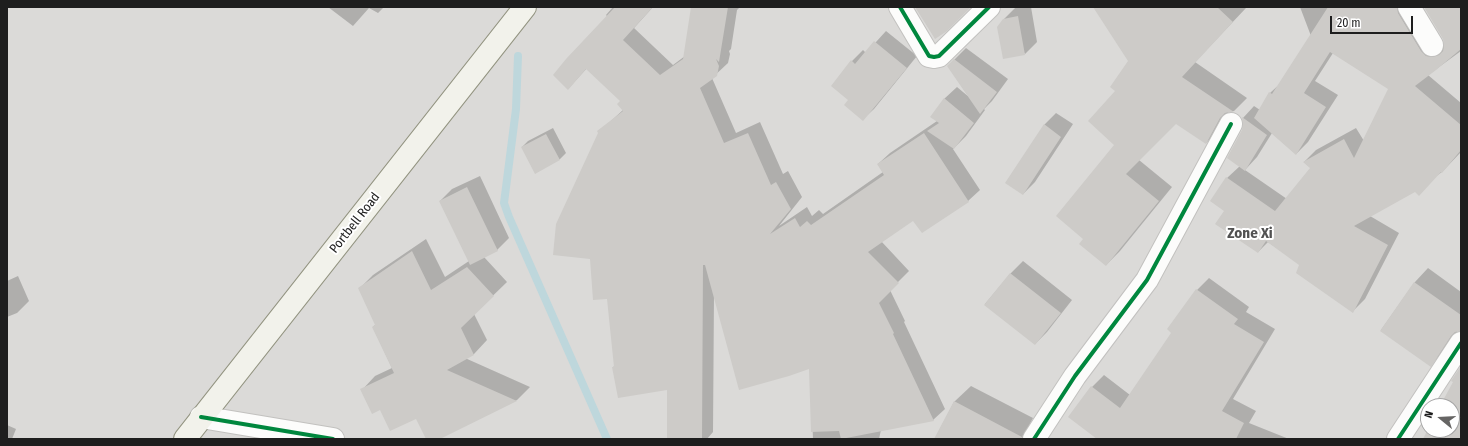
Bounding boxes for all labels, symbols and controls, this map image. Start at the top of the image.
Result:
scale bar [1332,8,1415,34]
text: 20 m [1337,16,1361,30]
street label: Portbell Road [327,190,383,256]
district label: Zone Xi [1227,225,1273,243]
north arrow [1420,398,1460,438]
text: N [1422,409,1436,420]

